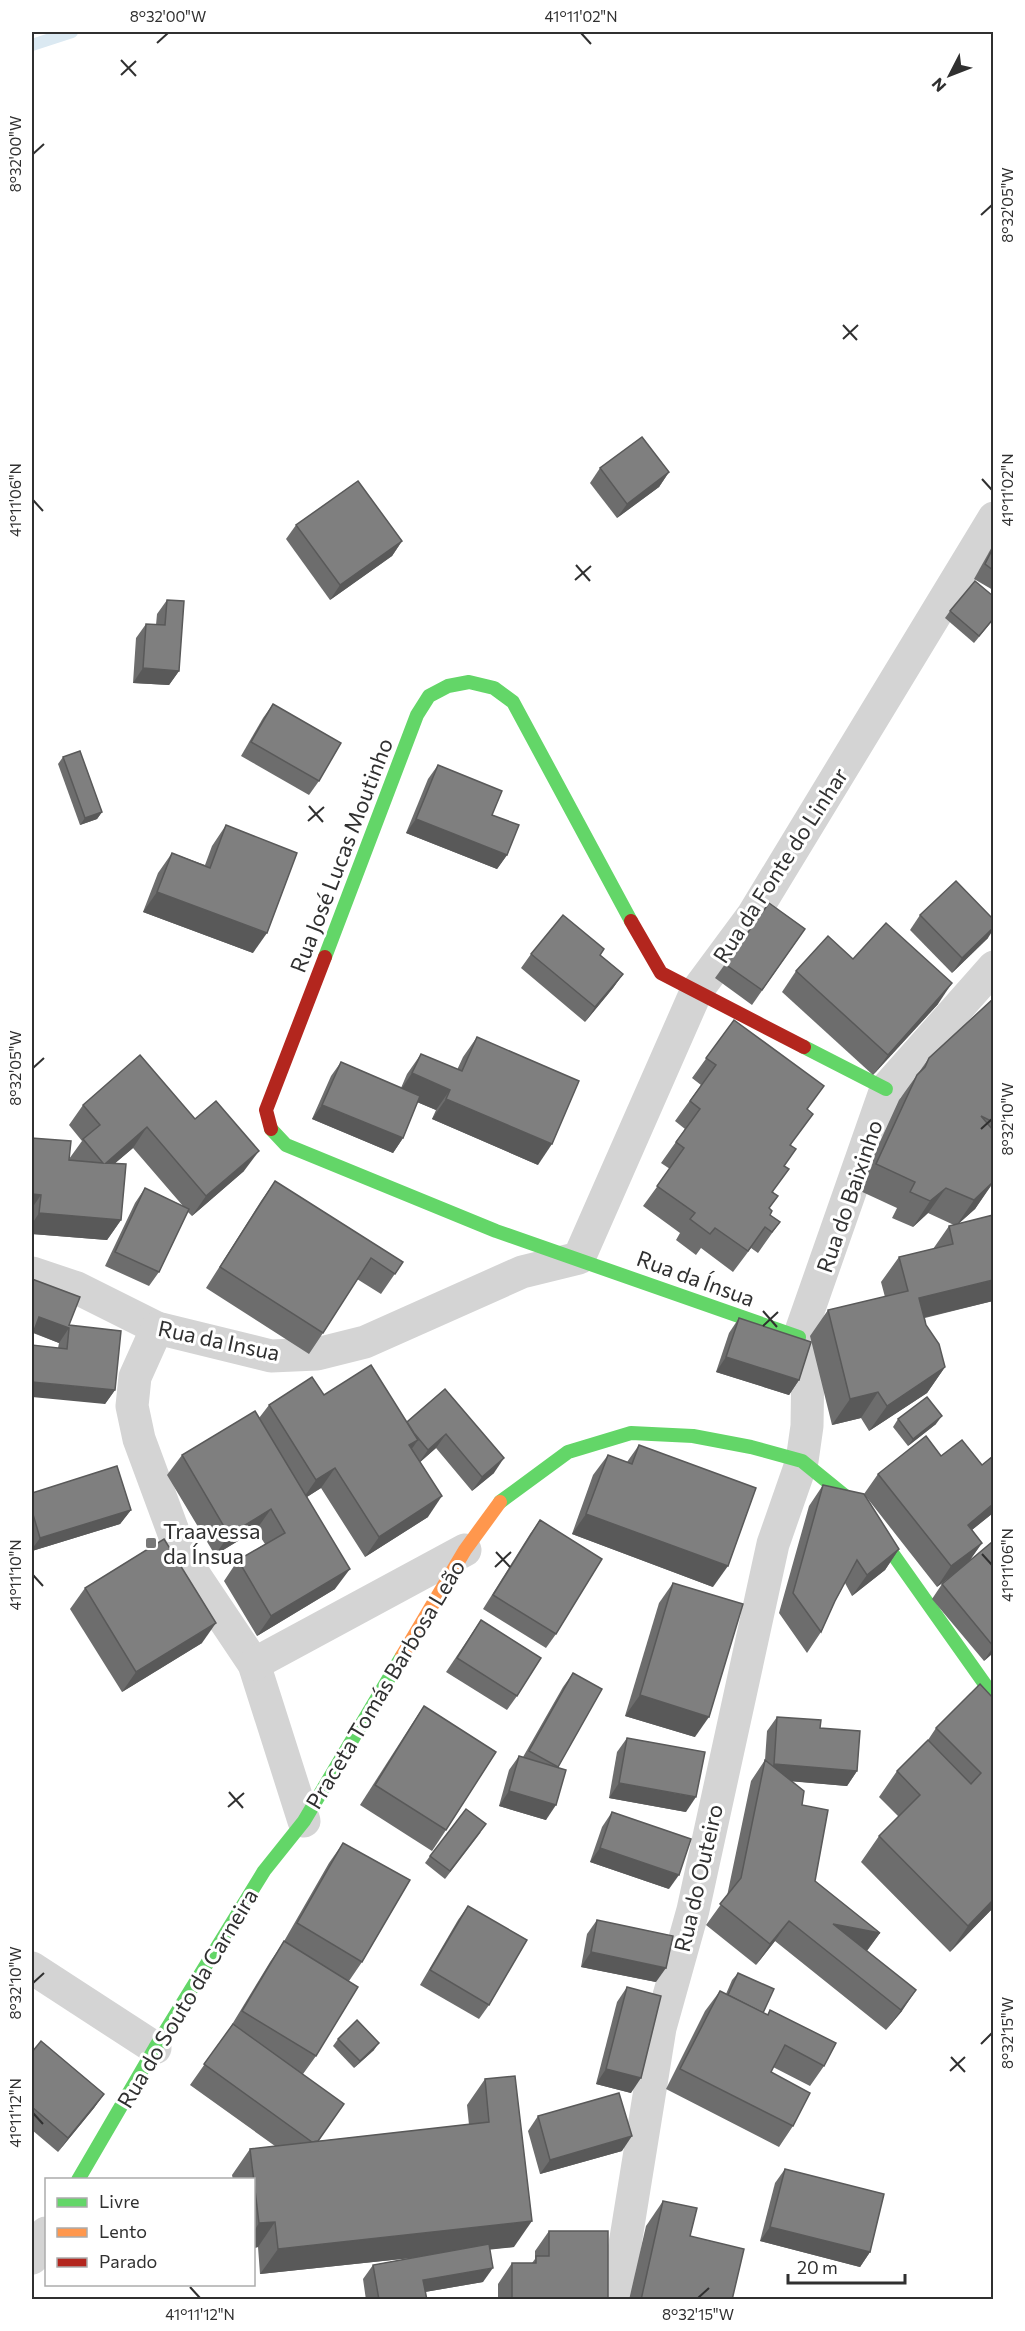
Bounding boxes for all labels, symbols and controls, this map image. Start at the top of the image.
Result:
text: 8°32'00"W [130,7,206,25]
text: 41°11'02"N [545,7,617,25]
north arrow [920,45,980,105]
text: N [927,75,950,96]
text: 8°32'00"W [6,116,24,192]
text: 8°32'05"W [998,167,1016,243]
text: 41°11'02"N [998,454,1016,526]
text: 41°11'06"N [6,463,24,537]
street label: Rua José Lucas Moutinho [284,734,398,976]
street label: Rua da Fonte do Linhar [707,762,853,968]
text: 8°32'05"W [6,1030,24,1106]
text: 8°32'10"W [998,1082,1016,1156]
street label: Rua do Baixinho [810,1116,888,1276]
street label: Rua da Ínsua [633,1244,759,1312]
street label: Rua da Insua [156,1314,282,1366]
place label: Traavessa da Ínsua [163,1517,261,1569]
text: 41°11'06"N [998,1528,1016,1602]
marker: Traavessa da Ínsua [144,1536,158,1550]
text: 41°11'10"N [6,1539,24,1611]
street label: Praceta Tomás Barbosa Leão [300,1554,470,1814]
street label: Rua do Outeiro [668,1802,728,1954]
street label: Rua do Souto da Carneira [111,1883,263,2113]
text: 8°32'10"W [6,1946,24,2020]
text: 8°32'15"W [998,1997,1016,2069]
text: 41°11'12"N [6,2078,24,2148]
legend [45,2178,255,2286]
text: Livre [99,2190,140,2212]
text: Lento [99,2220,147,2242]
scale bar [788,2247,905,2285]
text: Parado [99,2250,157,2272]
text: 20 m [797,2256,838,2278]
text: 41°11'12"N [165,2305,235,2323]
text: 8°32'15"W [662,2305,734,2323]

